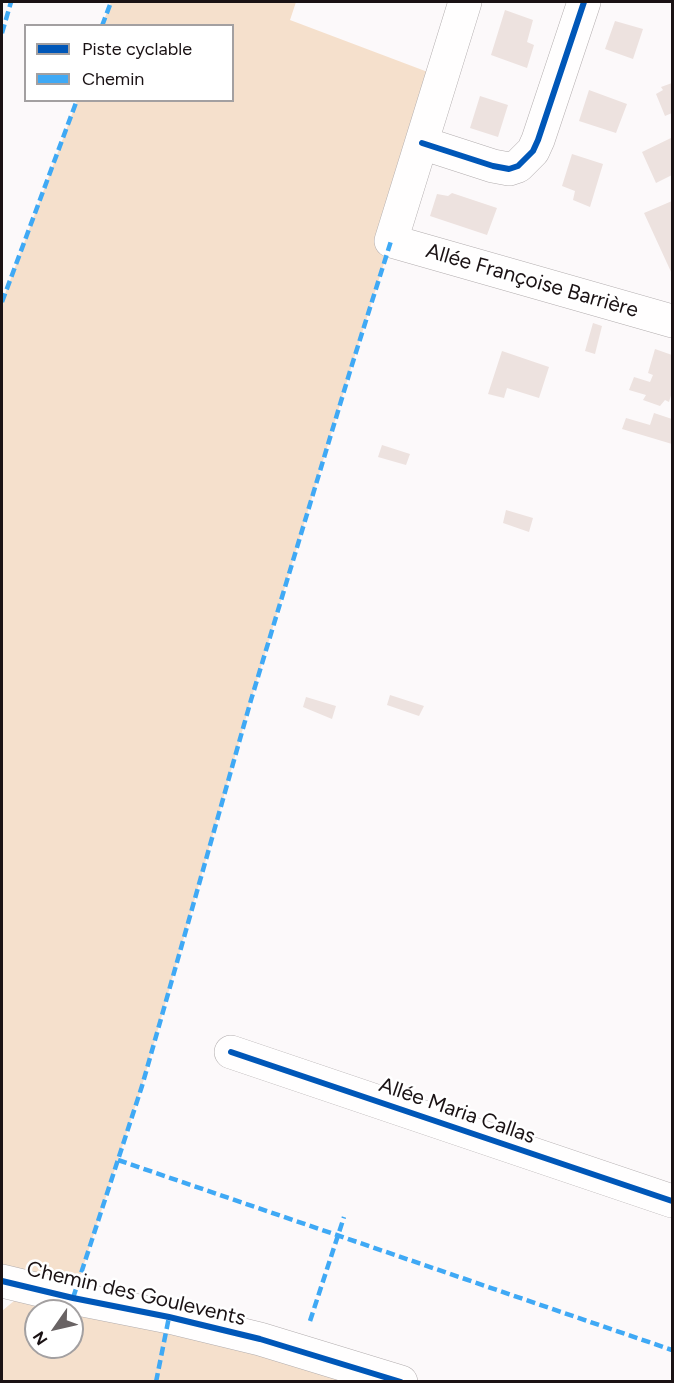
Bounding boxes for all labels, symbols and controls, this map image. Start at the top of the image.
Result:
legend [24,24,234,102]
text: Piste cyclable [82,38,192,60]
text: Chemin [82,68,144,90]
street label: Allée Françoise Barrière [423,239,641,323]
street label: Allée Maria Callas [376,1072,538,1150]
street label: Chemin des Goulevents [24,1257,248,1331]
north arrow [24,1299,84,1359]
text: N [29,1328,52,1349]

